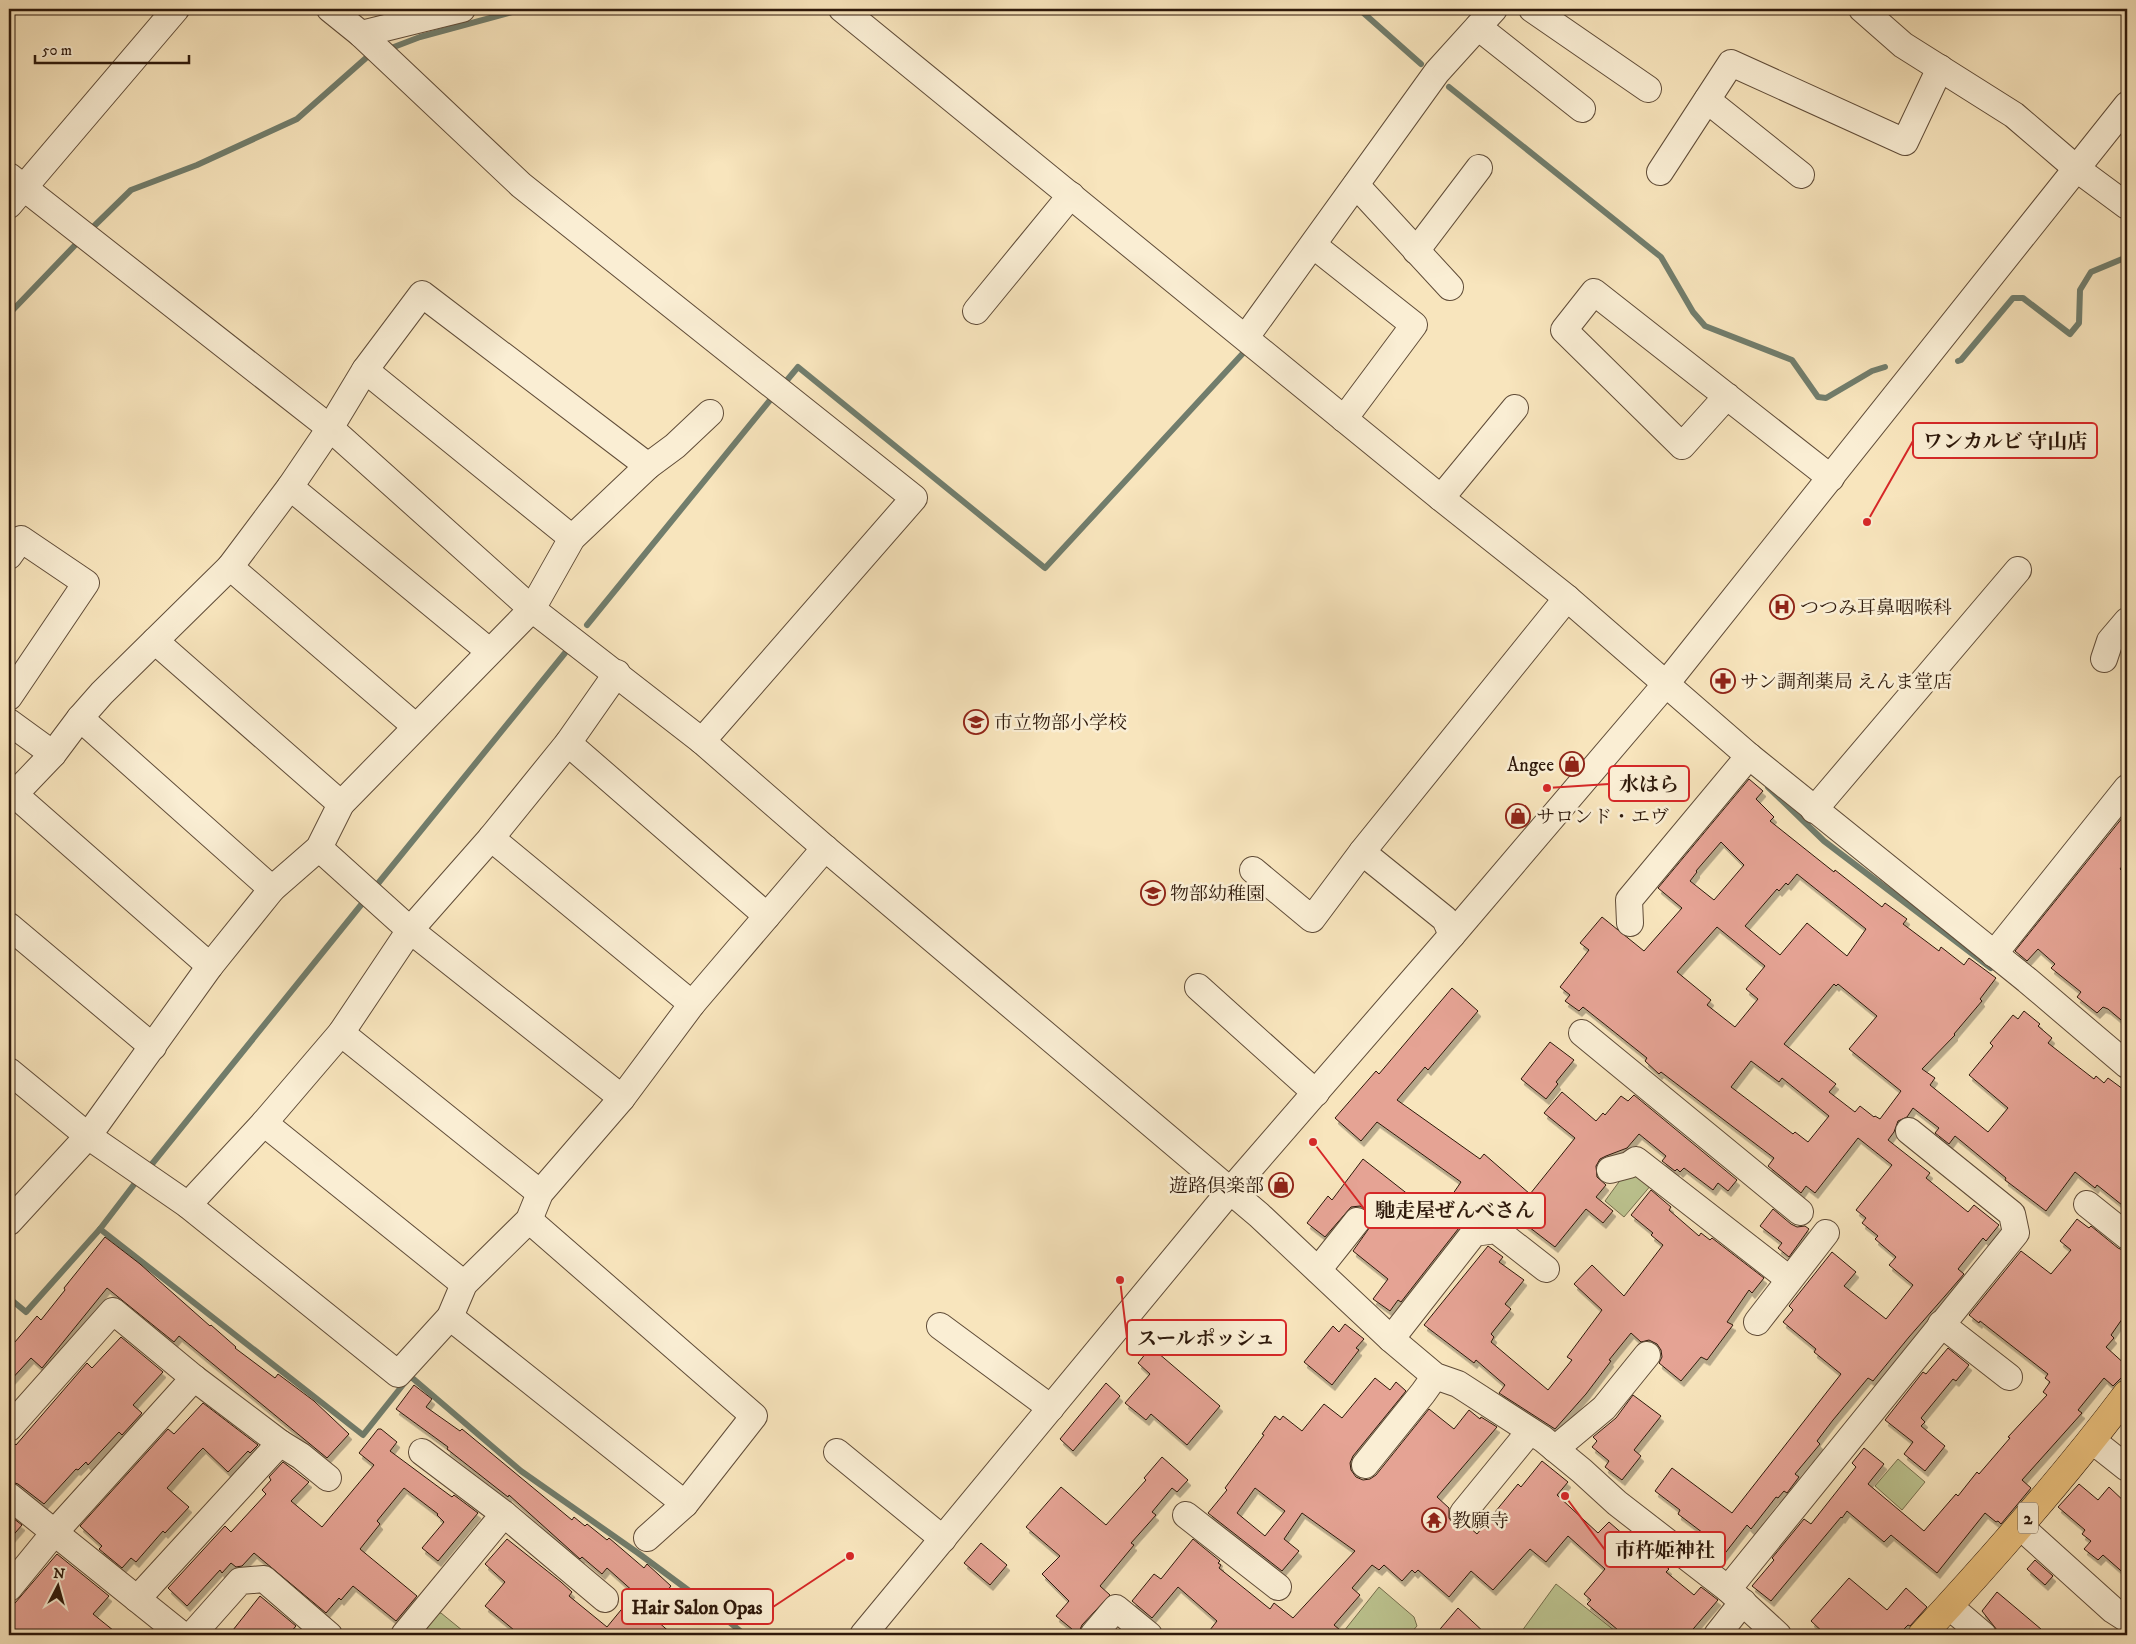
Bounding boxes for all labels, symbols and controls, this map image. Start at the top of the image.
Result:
scale bar [35,32,189,64]
text: 50 m [42,41,72,60]
callout: ワンカルビ 守山店 [1913,423,2097,458]
text: ワンカルビ 守山店 [1923,430,2087,455]
hospital icon: つつみ耳鼻咽喉科 [1769,594,1795,620]
place label: つつみ耳鼻咽喉科 [1800,597,1952,620]
pharmacy icon: サン調剤薬局 えんま堂店 [1710,668,1736,694]
place label: サン調剤薬局 えんま堂店 [1740,671,1952,694]
school or university icon: 市立物部小学校 [963,709,989,735]
place label: 市立物部小学校 [994,712,1127,735]
shop icon: Angee [1559,751,1585,777]
place label: Angee [1507,754,1554,777]
callout: 水はら [1609,766,1689,801]
text: 水はら [1619,773,1679,798]
shop icon: サロンド・エヴ [1505,803,1531,829]
place label: サロンド・エヴ [1536,806,1669,829]
school or university icon: 物部幼稚園 [1140,880,1166,906]
place label: 物部幼稚園 [1170,883,1265,906]
shop icon: 遊路倶楽部 [1268,1172,1294,1198]
place label: 遊路倶楽部 [1169,1175,1264,1198]
callout: 馳走屋ぜんべさん [1365,1193,1545,1228]
text: 馳走屋ぜんべさん [1375,1199,1535,1224]
callout: スールポッシュ [1127,1320,1286,1355]
text: スールポッシュ [1137,1327,1275,1352]
road number: 2 [2018,1502,2038,1534]
temple icon: 教願寺 [1421,1507,1447,1533]
place label: 教願寺 [1452,1510,1509,1533]
callout: 市杵姫神社 [1605,1532,1725,1567]
text: 市杵姫神社 [1615,1539,1715,1564]
north arrow [32,1562,82,1612]
text: N [53,1565,66,1584]
callout: Hair Salon Opas [622,1589,773,1624]
text: Hair Salon Opas [632,1596,763,1621]

